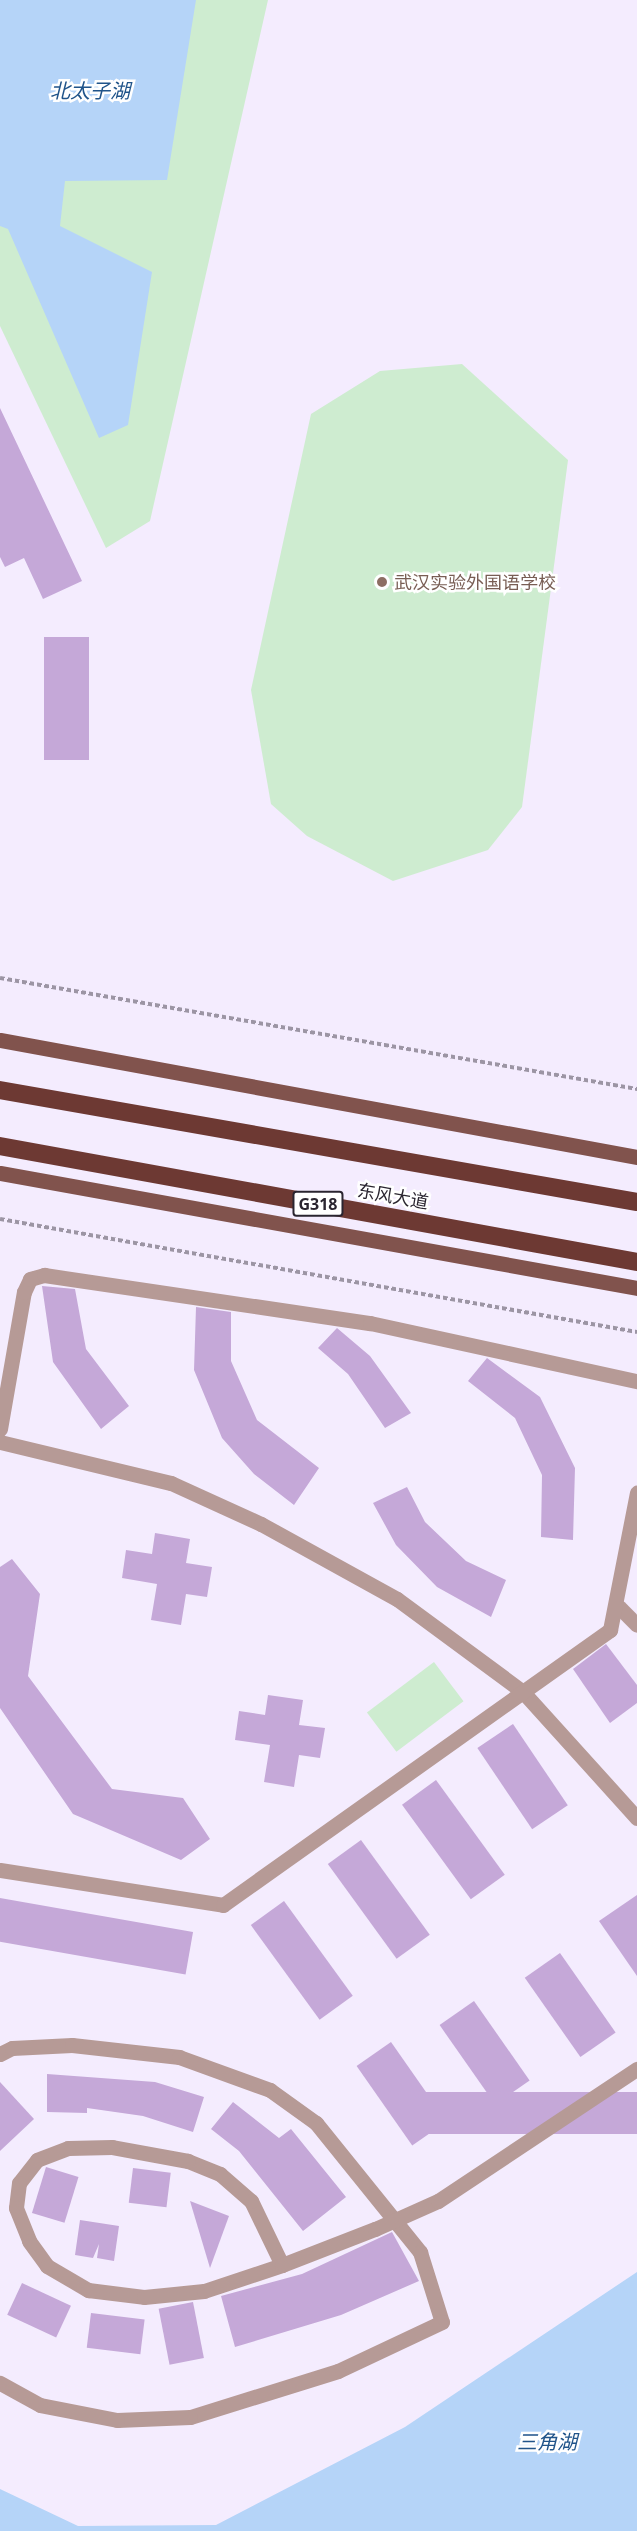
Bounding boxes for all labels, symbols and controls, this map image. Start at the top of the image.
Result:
water label: 北太子湖 [50,78,130,102]
place label: 武汉实验外国语学校 [394,571,556,593]
marker: 武汉实验外国语学校 [375,575,389,589]
street label: 东风大道 [356,1179,430,1213]
road number: G318 [291,1191,345,1217]
water label: 三角湖 [517,2429,577,2453]

